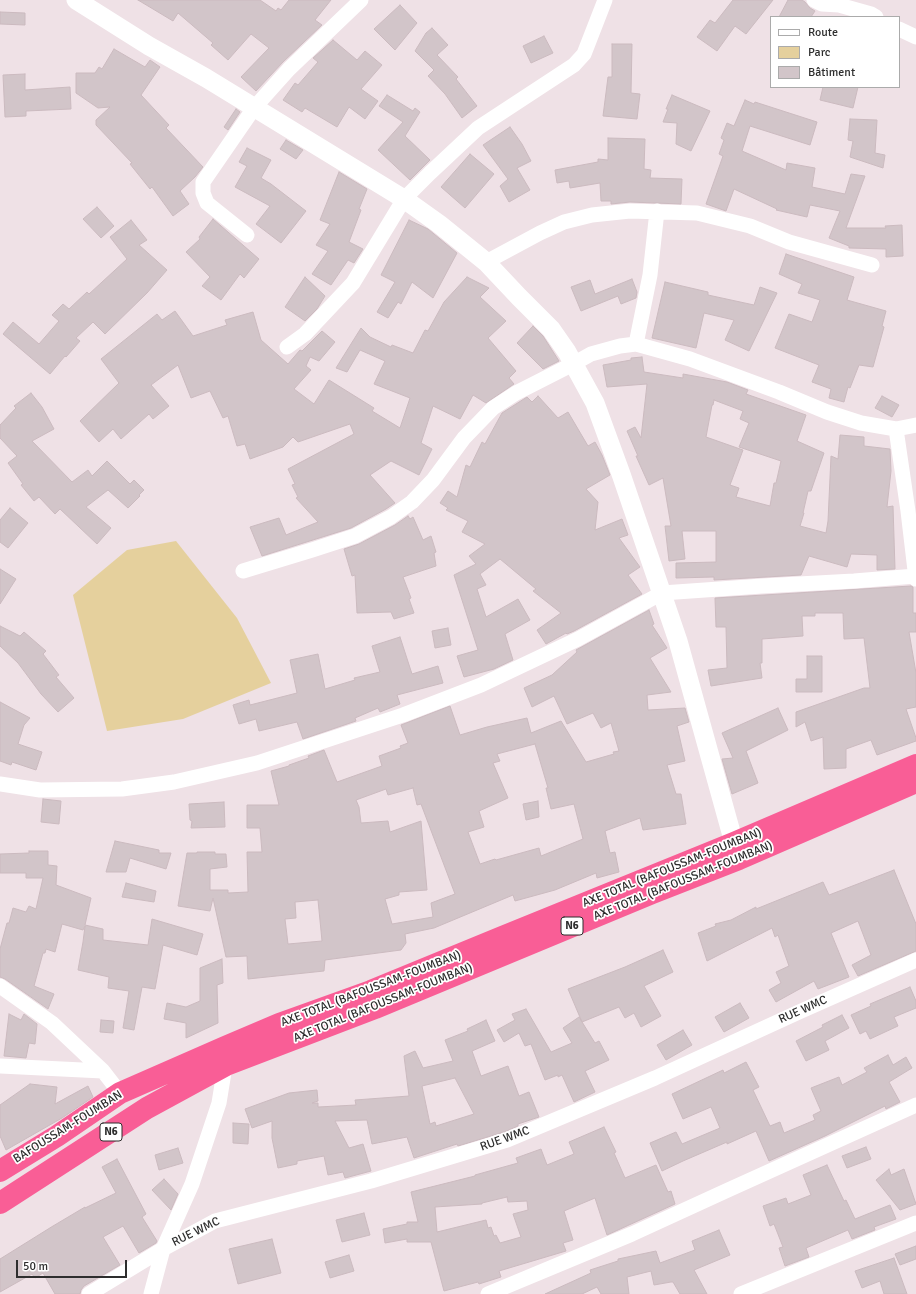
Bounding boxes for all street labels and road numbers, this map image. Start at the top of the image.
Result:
street label: AXE TOTAL (BAFOUSSAM-FOUMBAN) [580,825,764,911]
street label: AXE TOTAL (BAFOUSSAM-FOUMBAN) [591,838,775,924]
road number: N6 [561,917,583,935]
street label: AXE TOTAL (BAFOUSSAM-FOUMBAN) [279,948,463,1030]
street label: AXE TOTAL (BAFOUSSAM-FOUMBAN) [291,960,475,1046]
street label: RUE WMC [777,993,829,1027]
street label: BAFOUSSAM-FOUMBAN [11,1088,125,1166]
road number: N6 [100,1123,122,1141]
street label: RUE WMC [478,1123,532,1155]
street label: RUE WMC [170,1214,222,1250]

